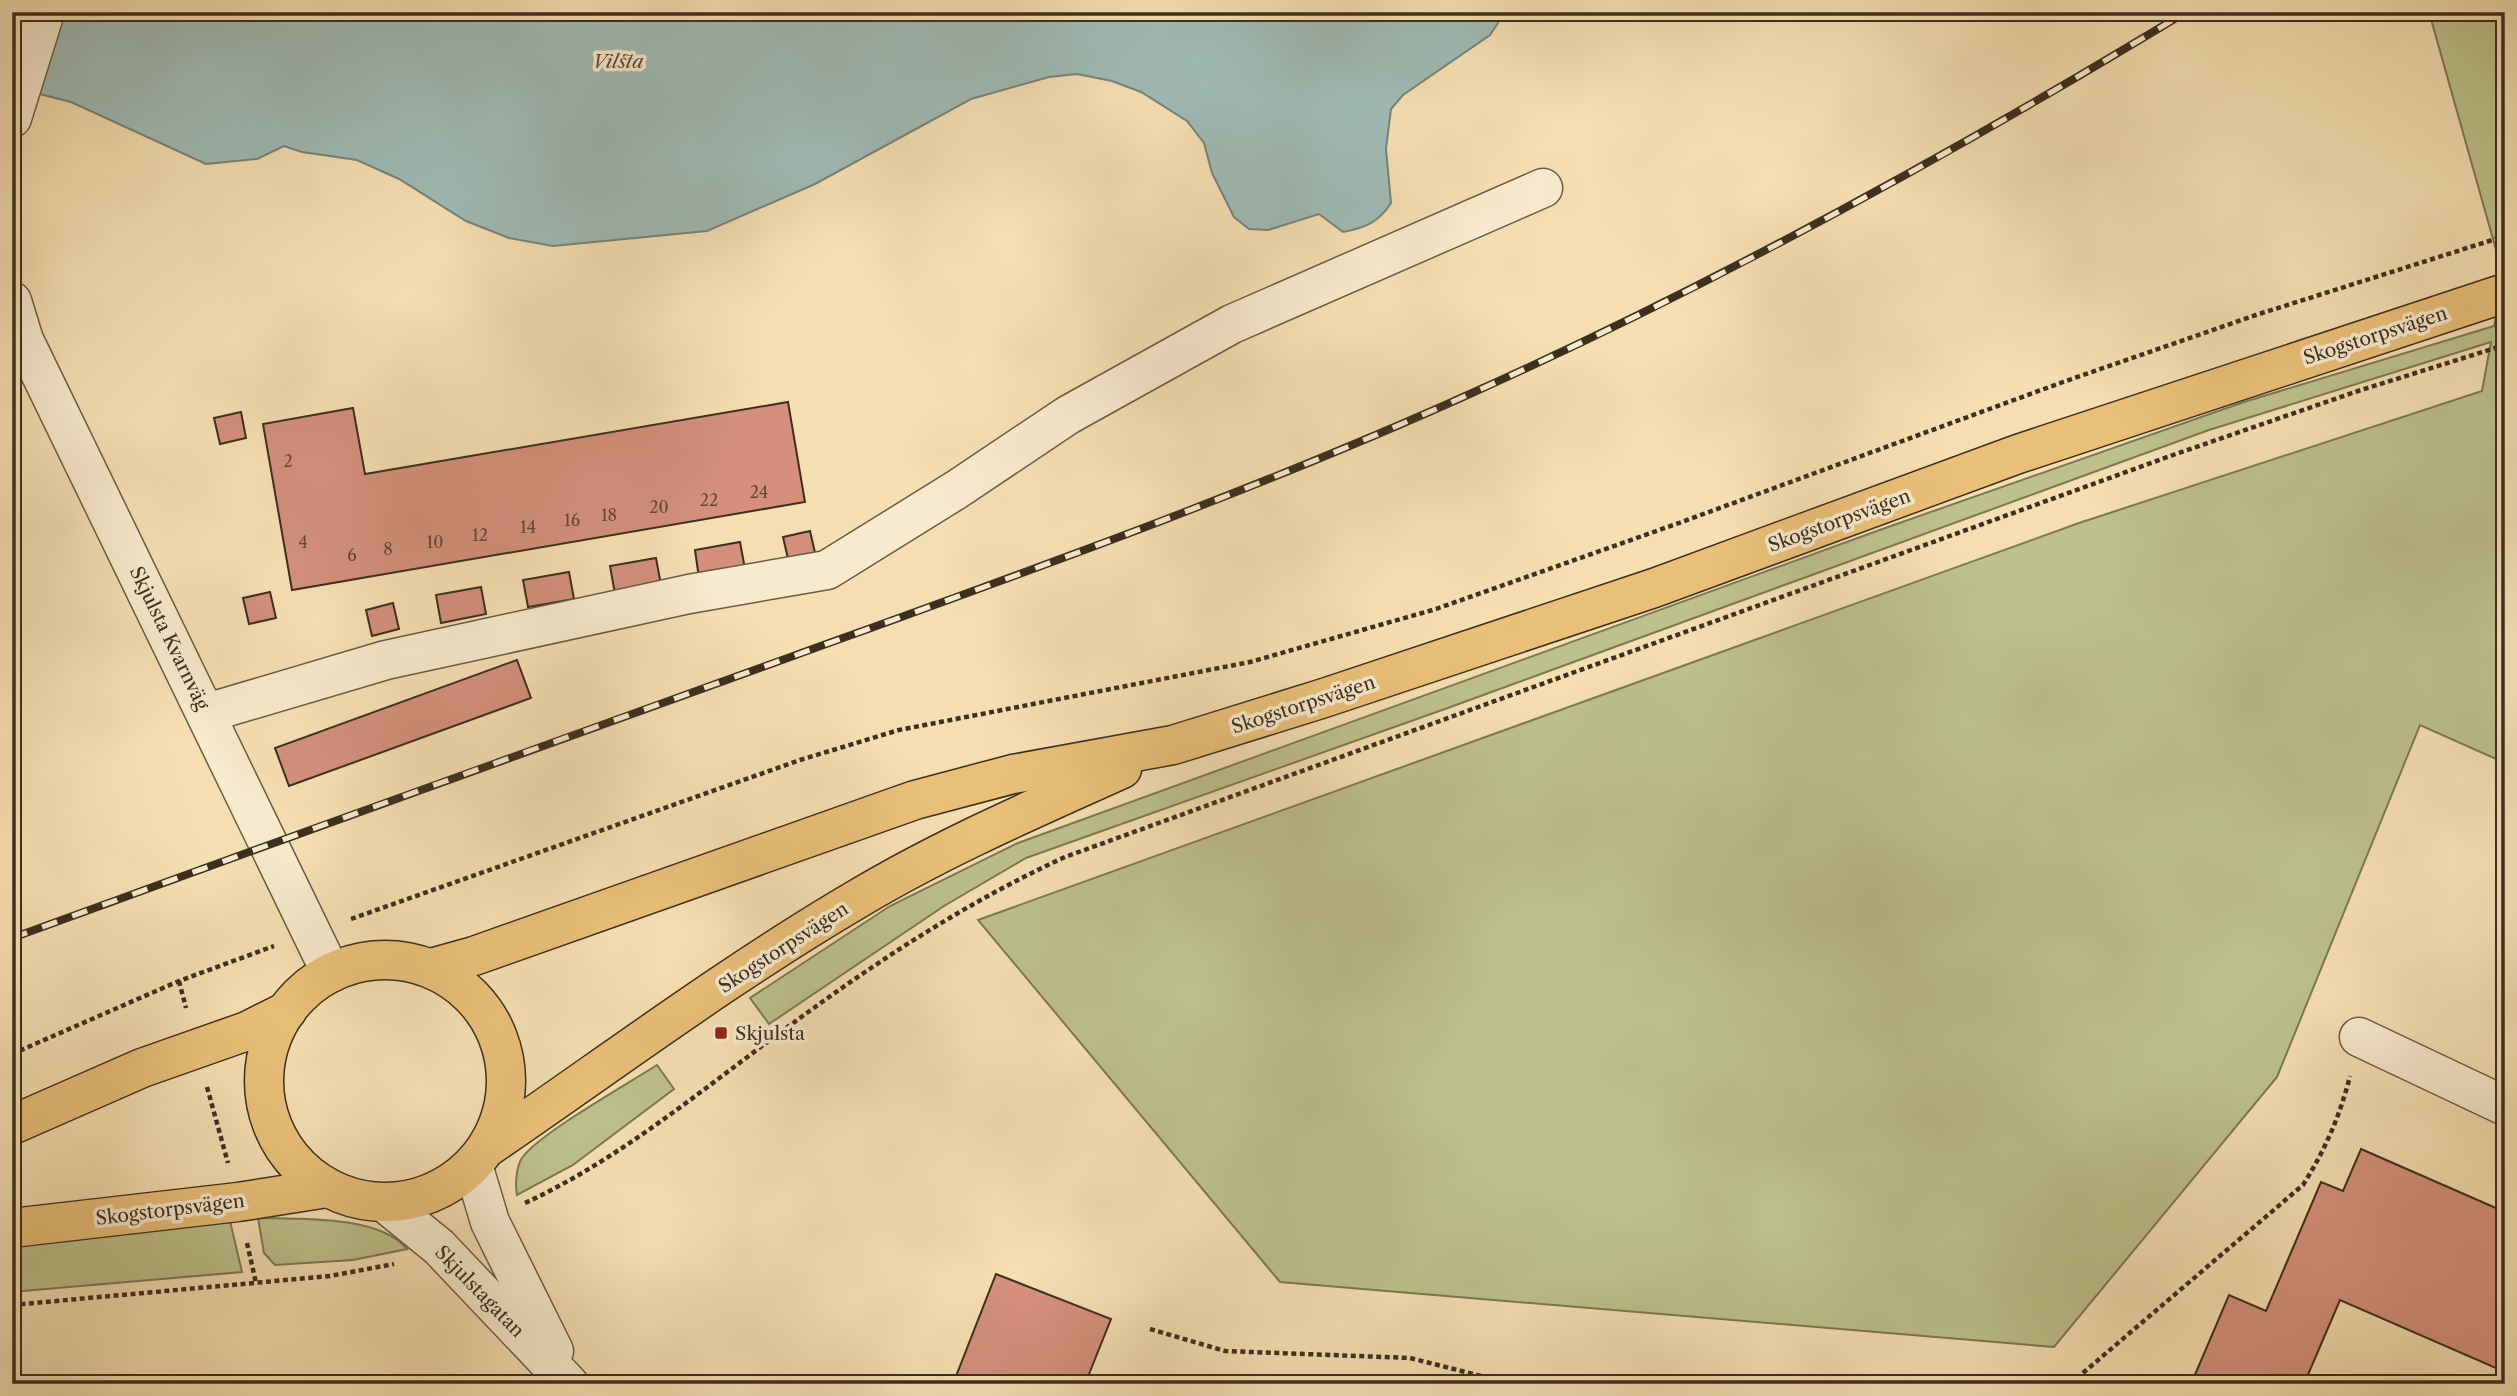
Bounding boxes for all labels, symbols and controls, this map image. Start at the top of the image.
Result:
park label: Vilsta [593,50,644,73]
street label: Skogstorpsvägen [2300,301,2450,370]
house number: 2 [283,451,293,471]
house number: 24 [750,482,768,502]
street label: Skogstorpsvägen [1765,484,1914,557]
house number: 22 [700,490,718,510]
house number: 20 [649,497,669,517]
house number: 18 [601,505,617,525]
house number: 16 [564,510,580,530]
house number: 14 [520,517,536,537]
house number: 12 [472,525,488,545]
house number: 4 [298,532,308,552]
house number: 10 [427,532,443,552]
house number: 8 [383,539,393,559]
house number: 6 [347,545,357,565]
street label: Skjulsta Kvarnväg [125,563,215,715]
street label: Skogstorpsvägen [1228,670,1378,739]
street label: Skogstorpsvägen [714,897,852,998]
place label: Skjulsta [735,1022,805,1045]
marker: Skjulsta [713,1025,729,1041]
street label: Skogstorpsvägen [94,1189,246,1230]
street label: Skjulstagatan [430,1241,529,1342]

